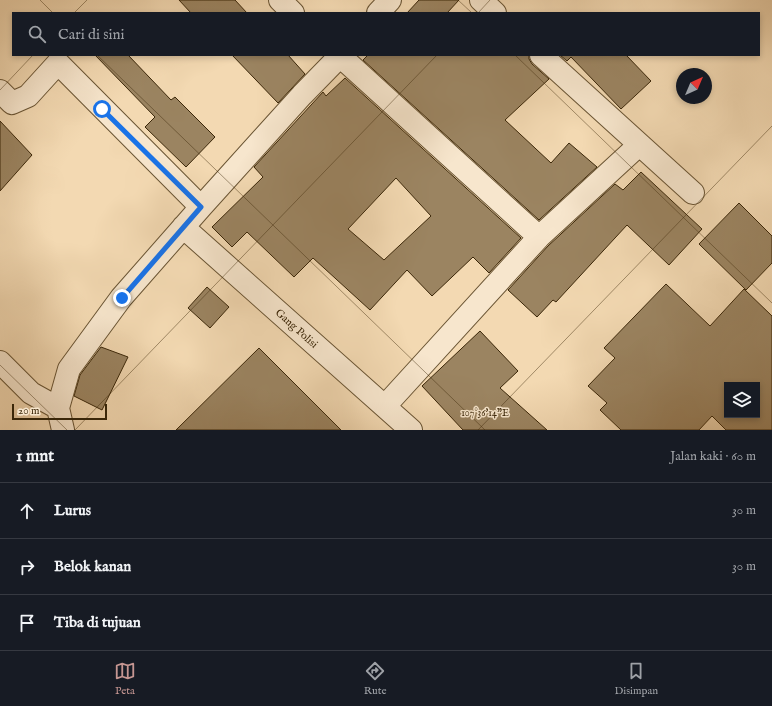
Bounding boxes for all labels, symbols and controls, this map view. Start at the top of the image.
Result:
search box [12,12,760,56]
icon: search [26,23,48,45]
text: Cari di sini [58,25,125,44]
north arrow [676,68,712,104]
route start [93,100,111,118]
route end [113,289,131,307]
street label: Gang Polisi [272,306,321,352]
map controls [724,382,760,418]
button: layers [724,382,760,418]
scale bar [12,402,107,421]
text: 20 m [18,404,39,418]
text: 107°36'14"E [461,407,509,420]
text: 1 mnt [16,446,54,467]
text: Jalan kaki · 60 m [670,448,756,465]
icon: ahead [16,500,38,522]
text: Lurus [54,501,91,520]
text: 30 m [732,502,756,519]
icon: right [16,556,38,578]
text: Belok kanan [54,557,131,576]
text: 30 m [732,558,756,575]
icon: arrive [16,612,38,634]
text: Tiba di tujuan [54,613,141,632]
tab: Peta [114,660,136,698]
tab: Rute [364,660,387,698]
tab: Disimpan [614,660,658,698]

